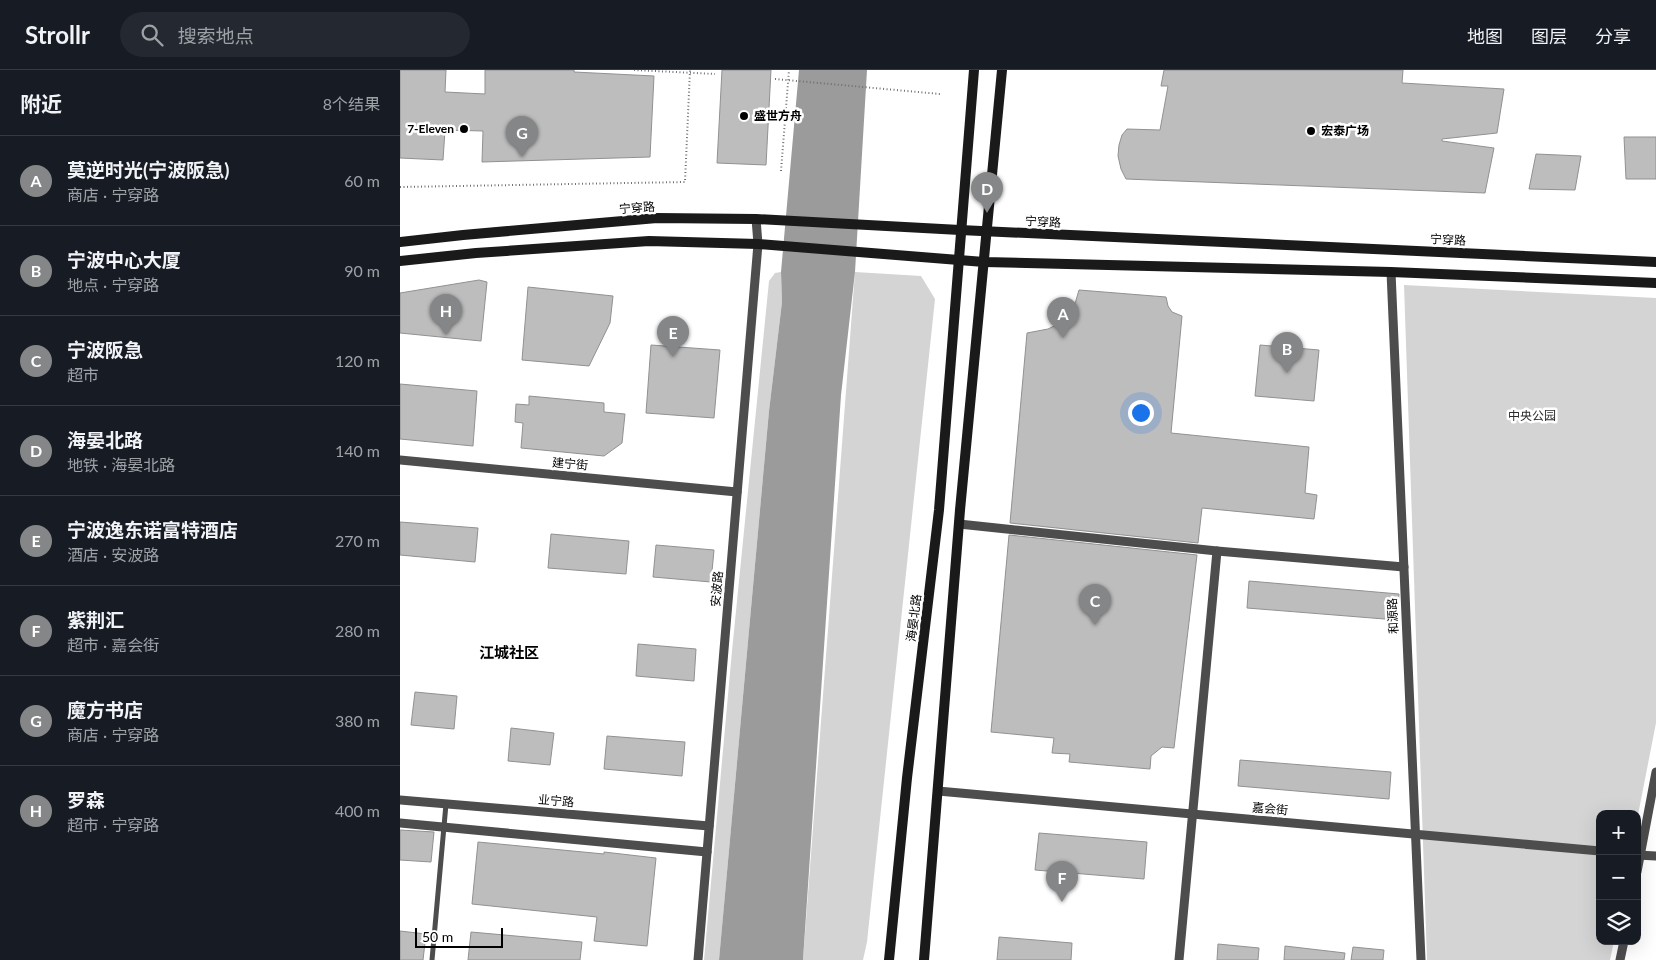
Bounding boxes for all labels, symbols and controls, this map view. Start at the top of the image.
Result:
search box [120,12,470,57]
text: Strollr [25,20,90,49]
icon: search [138,21,166,49]
text: 搜索地点 [178,24,254,47]
text: 地图 [1467,25,1503,47]
text: 图层 [1531,25,1567,47]
text: 分享 [1595,25,1631,47]
text: 附近 [20,91,62,116]
text: 8个结果 [323,94,380,113]
place label: 盛世方舟 [754,108,802,123]
marker: 盛世方舟 [738,110,750,122]
pin: G [506,116,538,157]
place label: 7-Eleven [407,121,454,136]
marker: 7-Eleven [458,123,470,135]
place label: 宏泰广场 [1321,123,1369,138]
marker: 宏泰广场 [1305,125,1317,137]
text: 莫逆时光(宁波阪急) [67,158,229,181]
text: A [30,171,42,190]
text: 60 m [344,171,380,190]
pin: D [971,172,1003,213]
text: 商店 · 宁穿路 [67,185,159,204]
street label: 宁穿路 [618,199,655,216]
street label: 宁穿路 [1025,213,1061,230]
street label: 宁穿路 [1430,231,1466,248]
text: 宁波中心大厦 [67,248,181,271]
text: B [31,261,41,280]
text: 90 m [344,261,380,280]
text: 地点 · 宁穿路 [67,275,159,294]
pin: H [430,294,462,335]
pin: A [1047,297,1079,338]
pin: E [657,316,689,357]
pin: B [1271,332,1303,373]
text: 宁波阪急 [67,338,143,361]
text: C [31,351,41,370]
text: 120 m [335,351,380,370]
text: 超市 [67,365,99,384]
your location [1128,400,1154,426]
park label: 中央公园 [1508,408,1556,423]
text: 海晏北路 [67,428,143,451]
text: D [30,441,42,460]
text: 140 m [335,441,380,460]
street label: 建宁街 [551,454,589,473]
text: 地铁 · 海晏北路 [67,455,175,474]
text: 宁波逸东诺富特酒店 [67,518,238,541]
text: E [31,531,41,550]
text: 270 m [335,531,380,550]
text: 酒店 · 安波路 [67,545,159,564]
street label: 安波路 [707,570,726,608]
pin: C [1079,584,1111,625]
street label: 海晏北路 [903,593,924,643]
street label: 和源路 [1384,598,1401,634]
text: 紫荆汇 [67,608,124,631]
text: F [31,621,41,640]
text: 280 m [335,621,380,640]
text: 超市 · 嘉会街 [67,635,159,654]
district label: 江城社区 [479,643,539,661]
text: 魔方书店 [67,698,143,721]
text: G [30,711,42,730]
text: 380 m [335,711,380,730]
text: 商店 · 宁穿路 [67,725,159,744]
text: 罗森 [67,788,105,811]
street label: 业宁路 [537,791,575,810]
street label: 嘉会街 [1251,799,1289,818]
text: H [30,801,42,820]
text: 400 m [335,801,380,820]
map controls [1596,810,1641,945]
button: + [1596,810,1641,855]
text: 超市 · 宁穿路 [67,815,159,834]
button: − [1596,855,1641,900]
pin: F [1046,861,1078,902]
button: layers [1596,900,1641,945]
scale bar [415,925,502,948]
text: 50 m [422,928,453,945]

